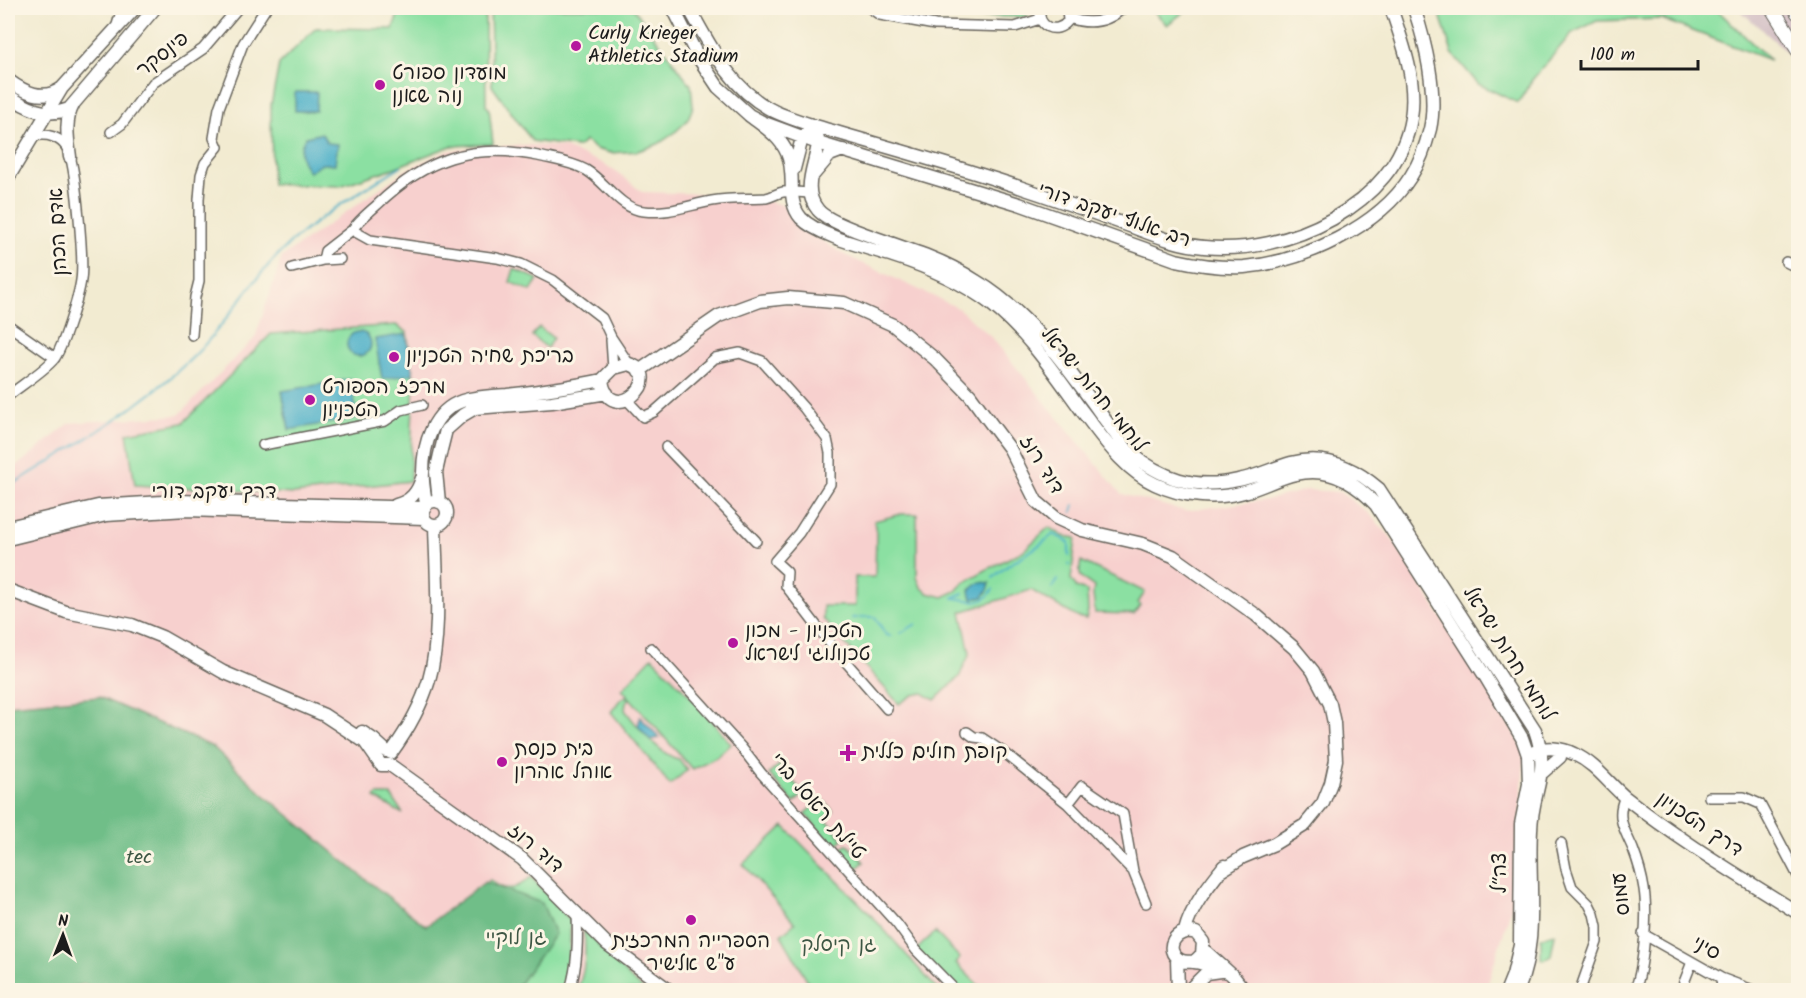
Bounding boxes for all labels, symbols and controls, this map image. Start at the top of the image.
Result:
place label: Curly Krieger Athletics Stadium [588,18,739,73]
street label: פינסקר [129,24,197,86]
scale bar [1581,33,1698,71]
marker: Curly Krieger Athletics Stadium [569,39,583,53]
text: 100 m [1590,41,1635,70]
place label: מועדון ספורט נוה שאנן [392,58,507,113]
marker: מועדון ספורט נוה שאנן [373,78,387,92]
street label: רב אלוף יעקב דורי [1033,175,1195,257]
street label: אדם הכהן [41,187,77,277]
street label: לוחמי חרות ישראל [1032,320,1155,461]
place label: בריכת שחיה הטכניון [406,341,574,373]
marker: בריכת שחיה הטכניון [387,350,401,364]
place label: מרכז הספורט הטכניון [322,372,446,427]
marker: מרכז הספורט הטכניון [303,393,317,407]
street label: דוד רוז [1010,429,1072,501]
street label: דרך יעקב דורי [152,477,277,509]
street label: לוחמי חרות ישראל [1454,580,1563,729]
place label: הטכניון - מכון טכנולוגי לישראל [745,616,871,671]
marker: הטכניון - מכון טכנולוגי לישראל [726,636,740,650]
place label: בית כנסת אוהל אהרון [514,734,612,789]
place label: קופת חולים כללית [861,737,1007,769]
marker: קופת חולים כללית [839,744,857,762]
street label: טיילת ראסל ברי [761,746,873,868]
marker: בית כנסת אוהל אהרון [495,755,509,769]
street label: דרך הטכניון [1649,784,1749,866]
street label: דוד רוז [500,816,570,882]
park label: tec [126,842,152,874]
street label: צה״ל [1485,853,1517,893]
street label: עמוס [1603,870,1640,917]
north arrow [33,905,93,965]
text: N [58,909,69,934]
marker: הספרייה המרכזית ע"ש אלישיר [684,913,698,927]
park label: גן לוקיי [486,923,546,955]
place label: הספרייה המרכזית ע"ש אלישיר [611,926,770,981]
street label: סיני [1686,928,1726,970]
park label: גן קיסלק [801,930,877,962]

